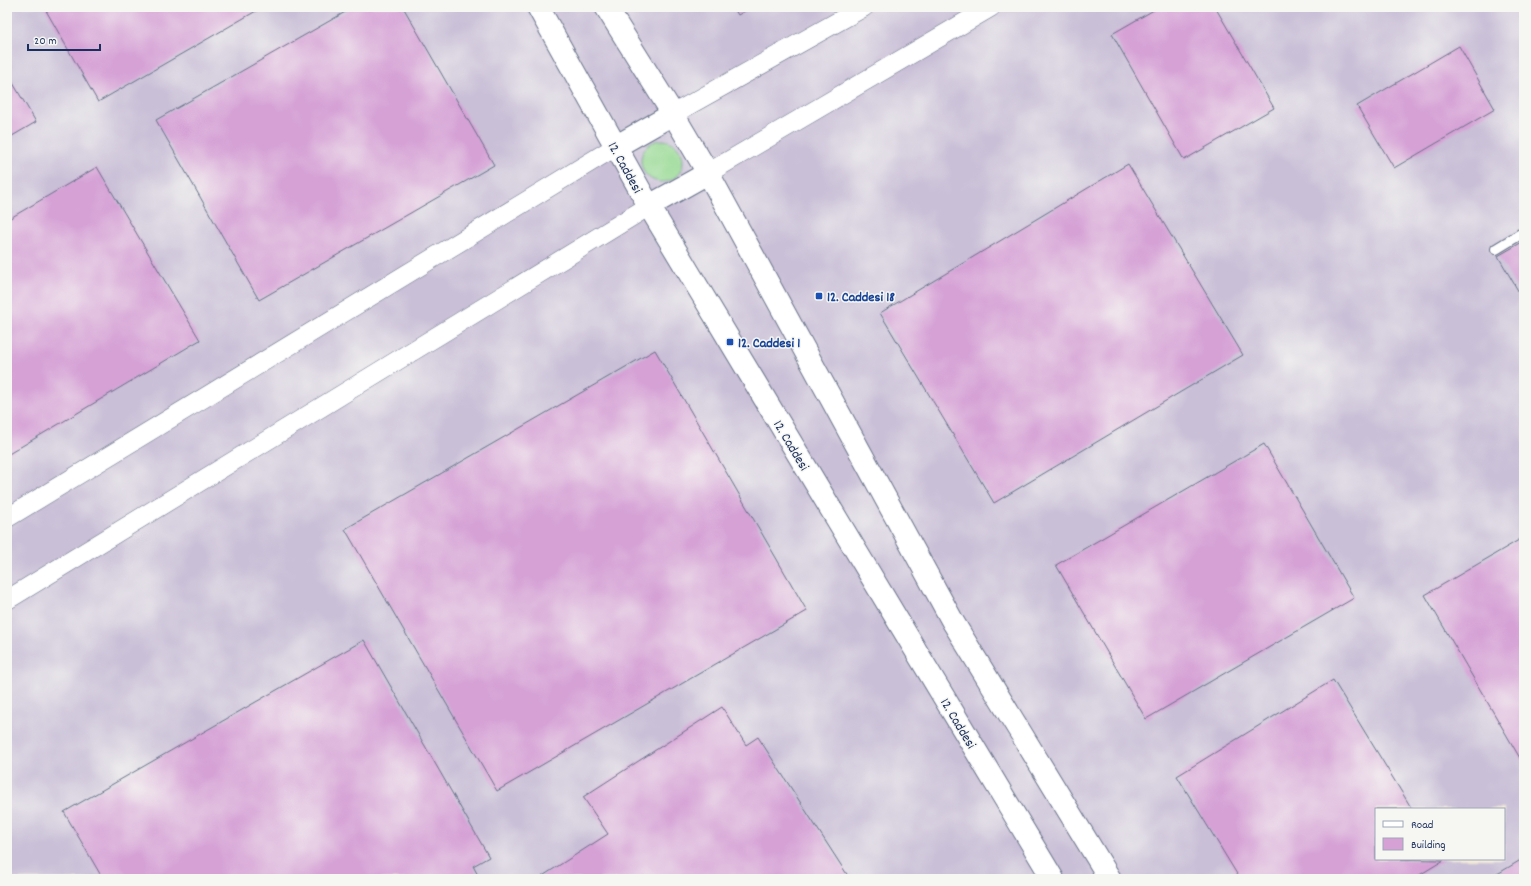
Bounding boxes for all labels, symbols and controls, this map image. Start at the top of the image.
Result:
scale bar [28,26,100,52]
text: 20 m [34,33,57,50]
street label: 12. Caddesi [602,139,647,198]
place label: 12. Caddesi 18 [827,288,895,308]
marker: 12. Caddesi 18 [814,291,824,301]
place label: 12. Caddesi 1 [738,334,800,354]
marker: 12. Caddesi 1 [725,337,735,347]
street label: 12. Caddesi [767,417,813,476]
street label: 12. Caddesi [934,695,980,754]
legend [1375,808,1505,860]
text: Road [1411,817,1433,834]
text: Building [1411,837,1446,854]

